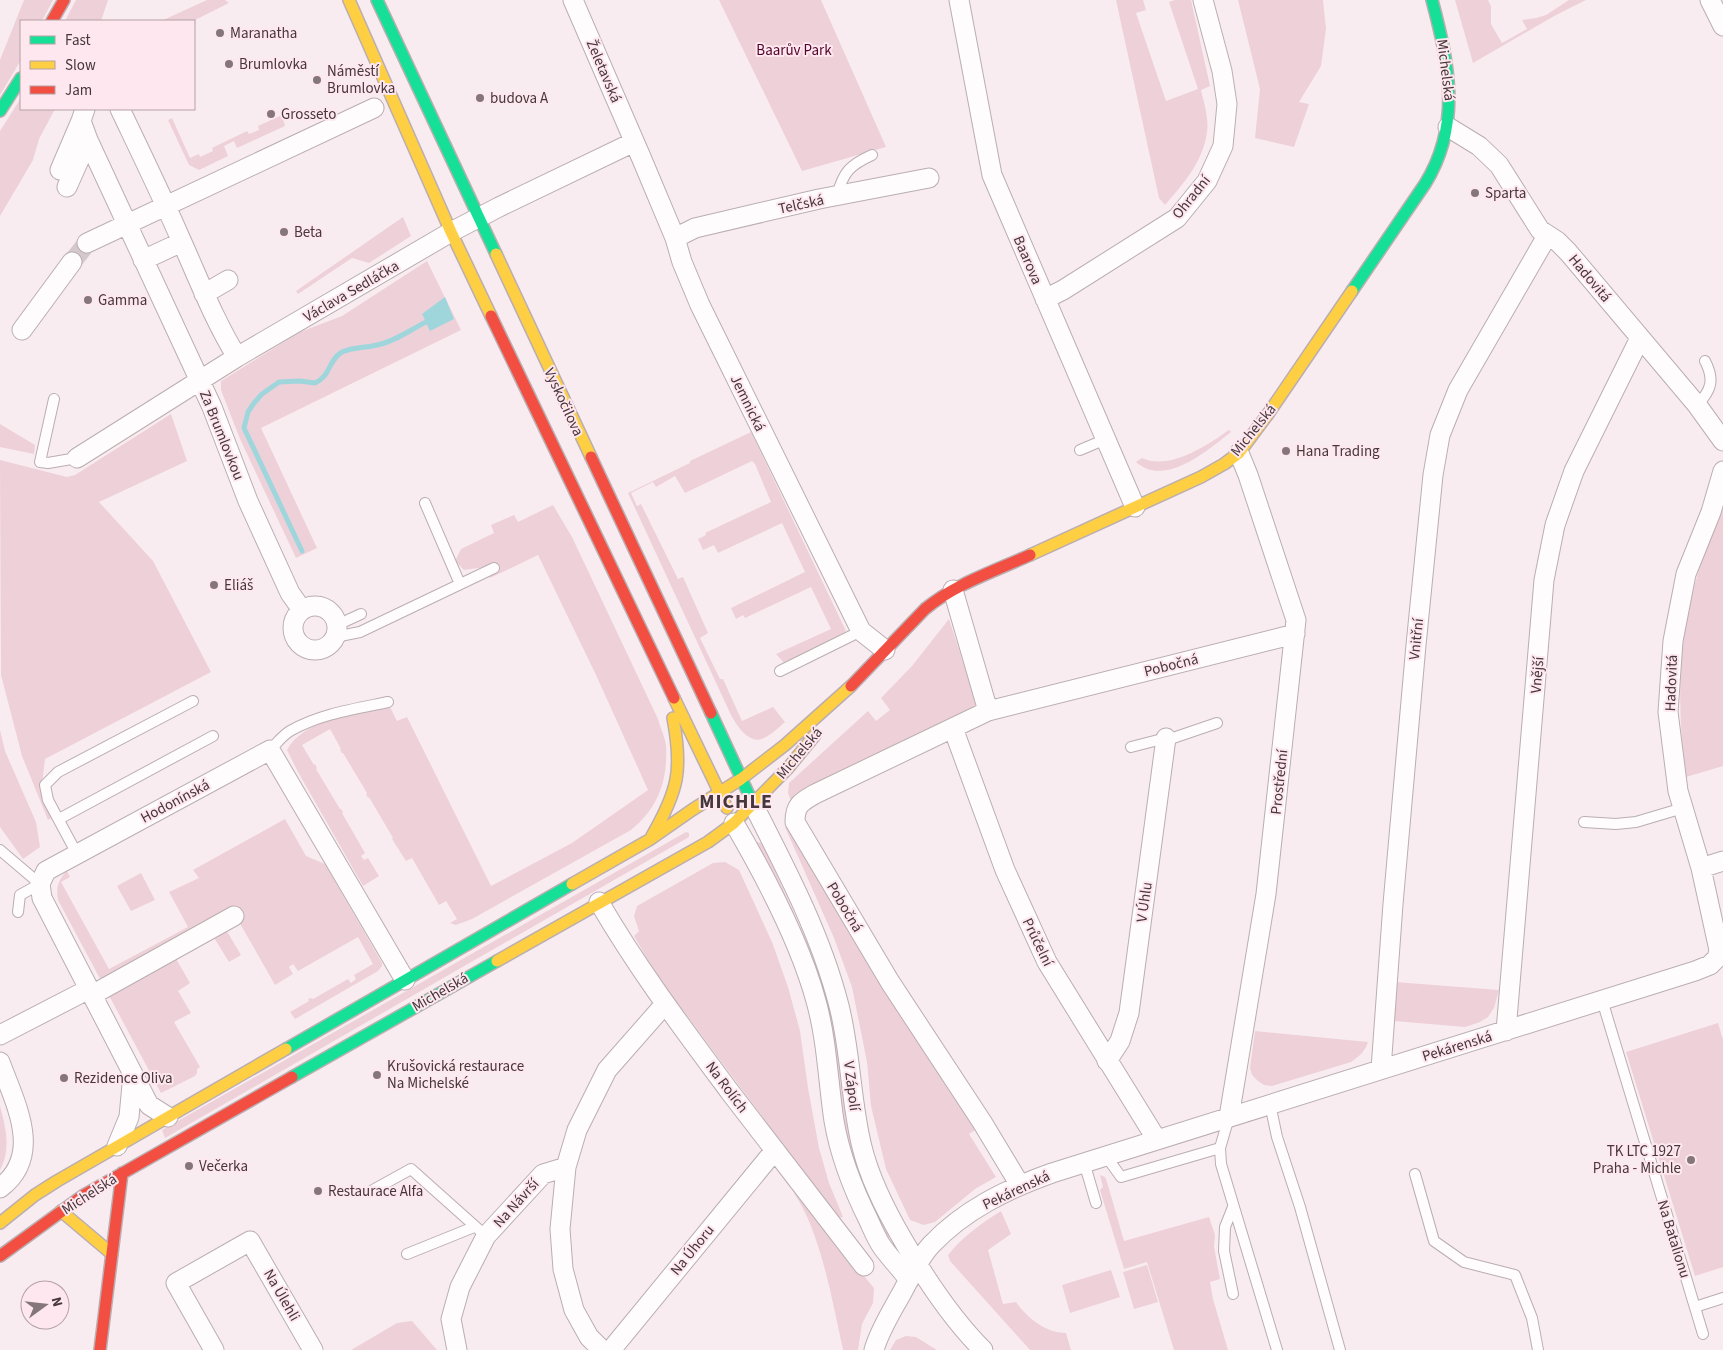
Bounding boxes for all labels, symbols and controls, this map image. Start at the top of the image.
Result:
legend [20,20,195,110]
place label: Maranatha [230,23,297,44]
marker: Maranatha [214,27,226,39]
text: Fast [65,30,91,51]
street label: Želetavská [581,36,626,106]
street label: Michelská [1431,38,1460,102]
park label: Baarův Park [756,40,832,61]
place label: Brumlovka [239,54,307,75]
text: Slow [65,55,96,76]
marker: Brumlovka [223,58,235,70]
place label: Náměstí Brumlovka [327,61,395,99]
marker: Náměstí Brumlovka [311,74,323,86]
text: Jam [65,80,92,101]
place label: budova A [490,88,549,109]
marker: budova A [474,92,486,104]
place label: Grosseto [281,104,336,125]
marker: Grosseto [265,108,277,120]
street label: Ohradní [1167,170,1216,224]
place label: Sparta [1485,183,1526,204]
marker: Sparta [1469,187,1481,199]
street label: Telčská [776,189,826,220]
place label: Beta [294,222,322,243]
marker: Beta [278,226,290,238]
street label: Baarova [1008,232,1047,288]
street label: Hadovitá [1563,250,1616,307]
street label: Václava Sedláčka [300,256,403,327]
place label: Gamma [98,290,147,311]
marker: Gamma [82,294,94,306]
street label: Vyskočilova [539,365,588,440]
street label: Jemnická [725,371,770,435]
street label: Za Brumlovkou [194,387,249,483]
street label: Michelská [1226,400,1281,461]
place label: Hana Trading [1296,441,1380,462]
marker: Hana Trading [1280,445,1292,457]
place label: Eliáš [224,575,253,596]
marker: Eliáš [208,579,220,591]
street label: Vnitřní [1404,616,1429,661]
street label: Pobočná [1142,649,1200,682]
street label: Hadovitá [1660,654,1683,712]
street label: Vnější [1525,655,1550,694]
street label: Michelská [771,723,827,784]
street label: Prostřední [1266,747,1293,816]
street label: Hodonínská [137,774,214,828]
district label: MICHLE [699,788,773,816]
street label: Pobočná [821,878,868,936]
street label: V Úhlu [1131,881,1158,924]
street label: Průčelní [1017,914,1059,971]
street label: Michelská [408,968,472,1017]
street label: Pekárenská [1420,1026,1495,1067]
place label: Krušovická restaurace Na Michelské [387,1056,524,1094]
street label: Na Rolích [700,1057,753,1117]
street label: V Zápolí [838,1060,865,1113]
place label: Rezidence Oliva [74,1068,173,1089]
marker: Krušovická restaurace Na Michelské [371,1069,383,1081]
marker: Rezidence Oliva [58,1072,70,1084]
place label: TK LTC 1927 Praha - Michle [1593,1141,1681,1179]
marker: TK LTC 1927 Praha - Michle [1685,1154,1697,1166]
place label: Večerka [199,1156,248,1177]
marker: Večerka [183,1160,195,1172]
street label: Pekárenská [979,1166,1053,1215]
street label: Michelská [58,1169,121,1220]
street label: Na Návrší [489,1173,545,1233]
place label: Restaurace Alfa [328,1181,423,1202]
marker: Restaurace Alfa [312,1185,324,1197]
street label: Na Batalionu [1652,1197,1695,1281]
street label: Na Úhoru [665,1221,719,1280]
street label: Na Úlehli [258,1265,305,1325]
north arrow [20,1280,70,1330]
text: N [46,1295,67,1309]

